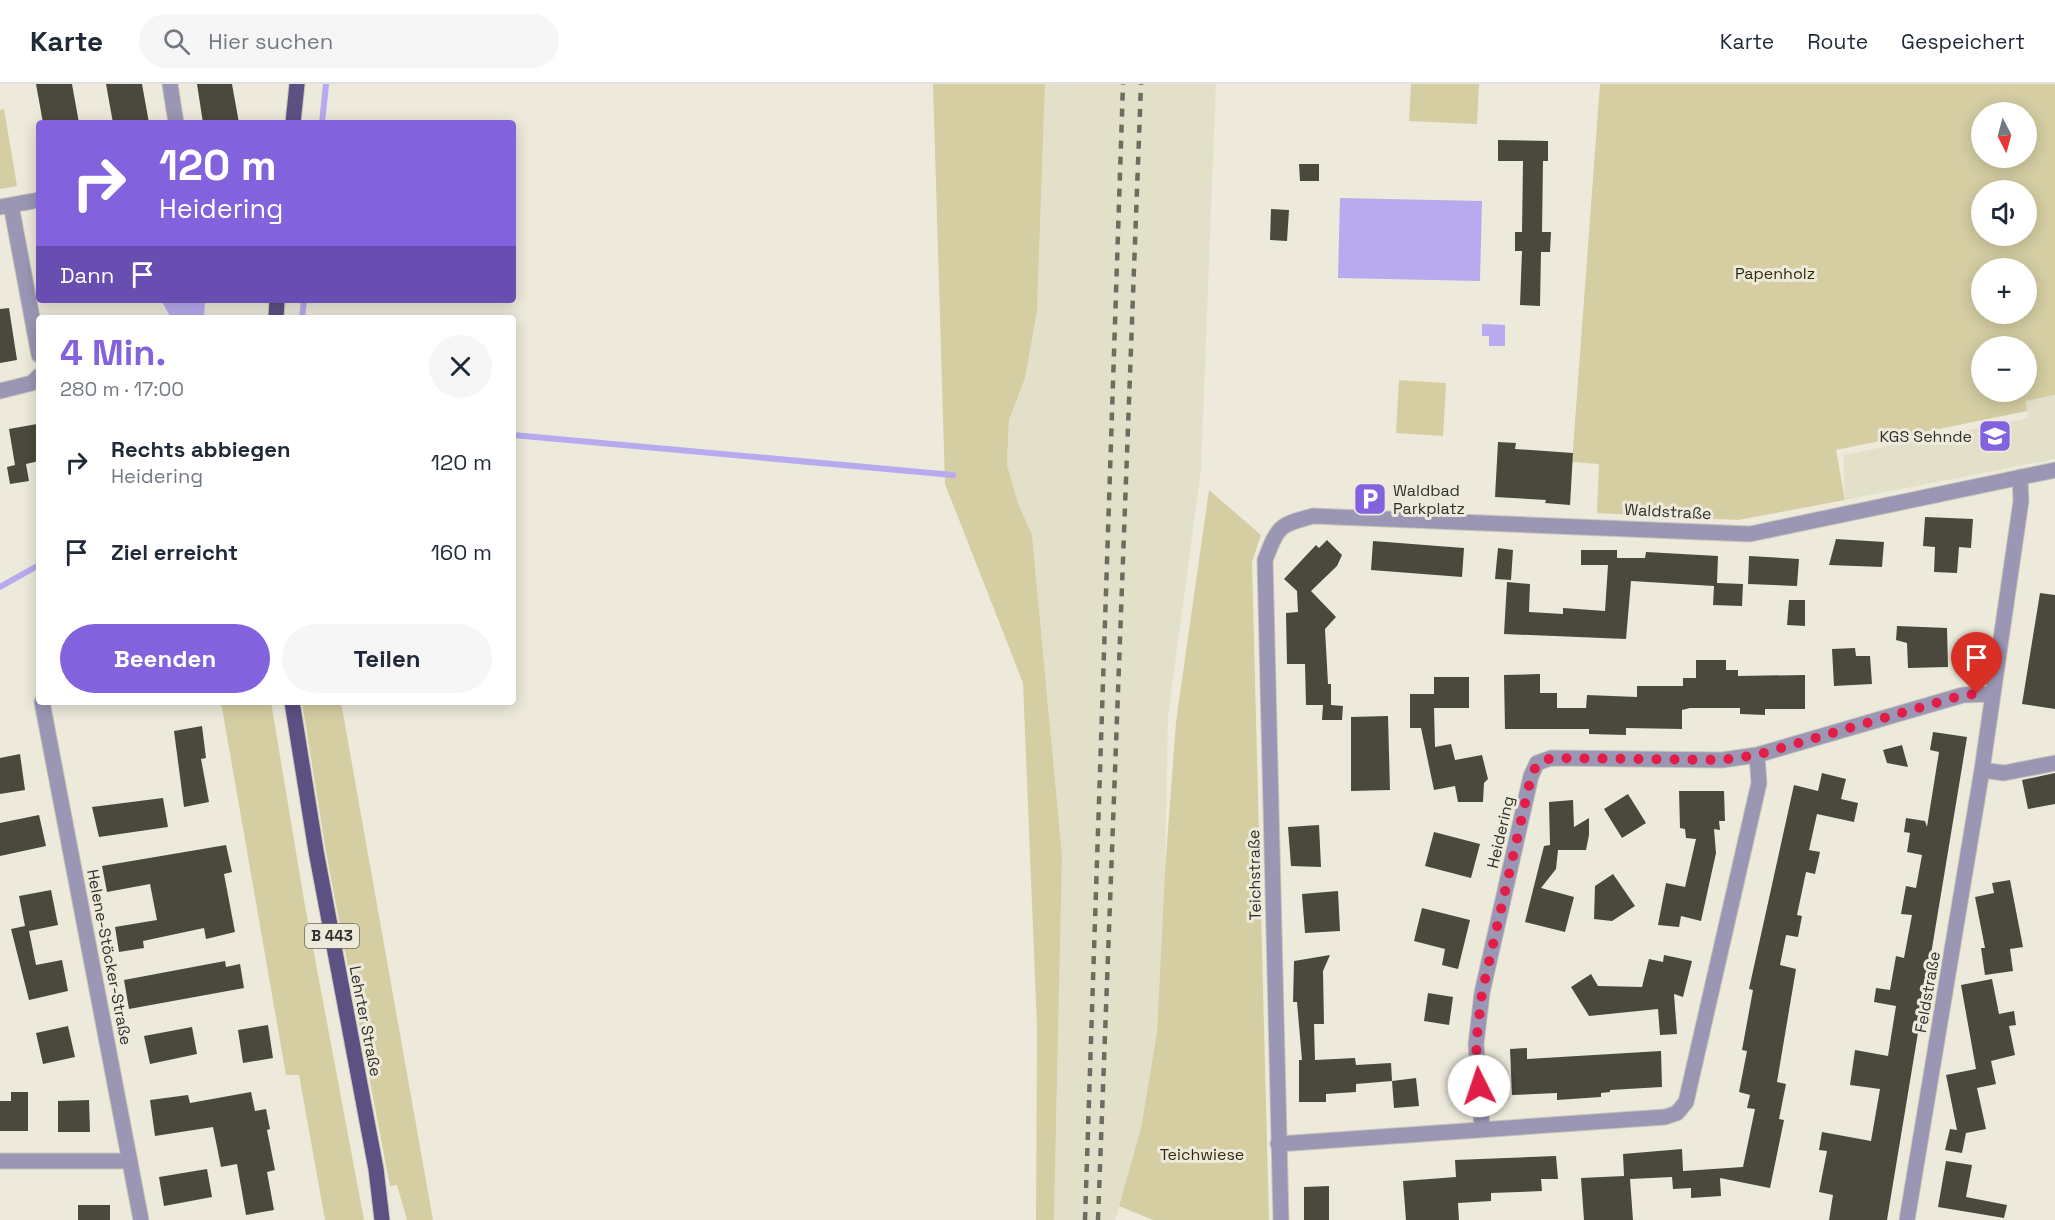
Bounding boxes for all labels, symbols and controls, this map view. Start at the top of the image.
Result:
search box [139,14,559,68]
text: Karte [30,23,103,59]
icon: search [160,25,193,58]
text: Hier suchen [208,27,333,55]
text: Karte [1720,28,1774,55]
text: Route [1807,28,1868,55]
text: Gespeichert [1901,28,2025,55]
north arrow [1971,102,2037,168]
map controls [1971,102,2037,402]
text: 120 m [159,139,277,192]
icon: right [60,144,138,222]
button: sound [1971,180,2037,246]
text: Heidering [159,191,283,226]
icon: arrive [126,258,159,291]
button: + [1971,258,2037,324]
text: Dann [60,261,114,289]
park label: Papenholz [1735,263,1815,284]
text: 4 Min. [60,330,166,376]
button: close [429,335,492,398]
button: − [1971,336,2037,402]
text: 280 m · 17:00 [60,376,184,402]
school or university icon: KGS Sehnde [1977,418,2013,454]
place label: KGS Sehnde [1880,426,1972,447]
text: Rechts abbiegen [111,435,291,463]
icon: right [60,446,93,479]
text: 120 m [431,448,492,476]
text: Heidering [111,463,203,489]
place label: Waldbad Parkplatz [1393,480,1465,519]
parking icon: Waldbad Parkplatz [1352,481,1388,517]
street label: Waldstraße [1624,499,1712,524]
icon: arrive [60,536,93,569]
text: Ziel erreicht [111,538,238,566]
text: 160 m [431,538,492,566]
button: Beenden [60,624,270,693]
button: Teilen [282,624,492,693]
pin [1951,632,2002,694]
icon: arrive [1960,641,1993,674]
street label: Heidering [1482,794,1519,870]
street label: Teichstraße [1243,829,1266,921]
street label: Helene-Stöcker-Straße [82,867,137,1047]
road number: B 443 [305,924,359,948]
street label: Feldstraße [1910,950,1945,1034]
street label: Lehrter Straße [344,964,387,1078]
position arrow [1447,1054,1511,1118]
park label: Teichwiese [1160,1144,1244,1165]

